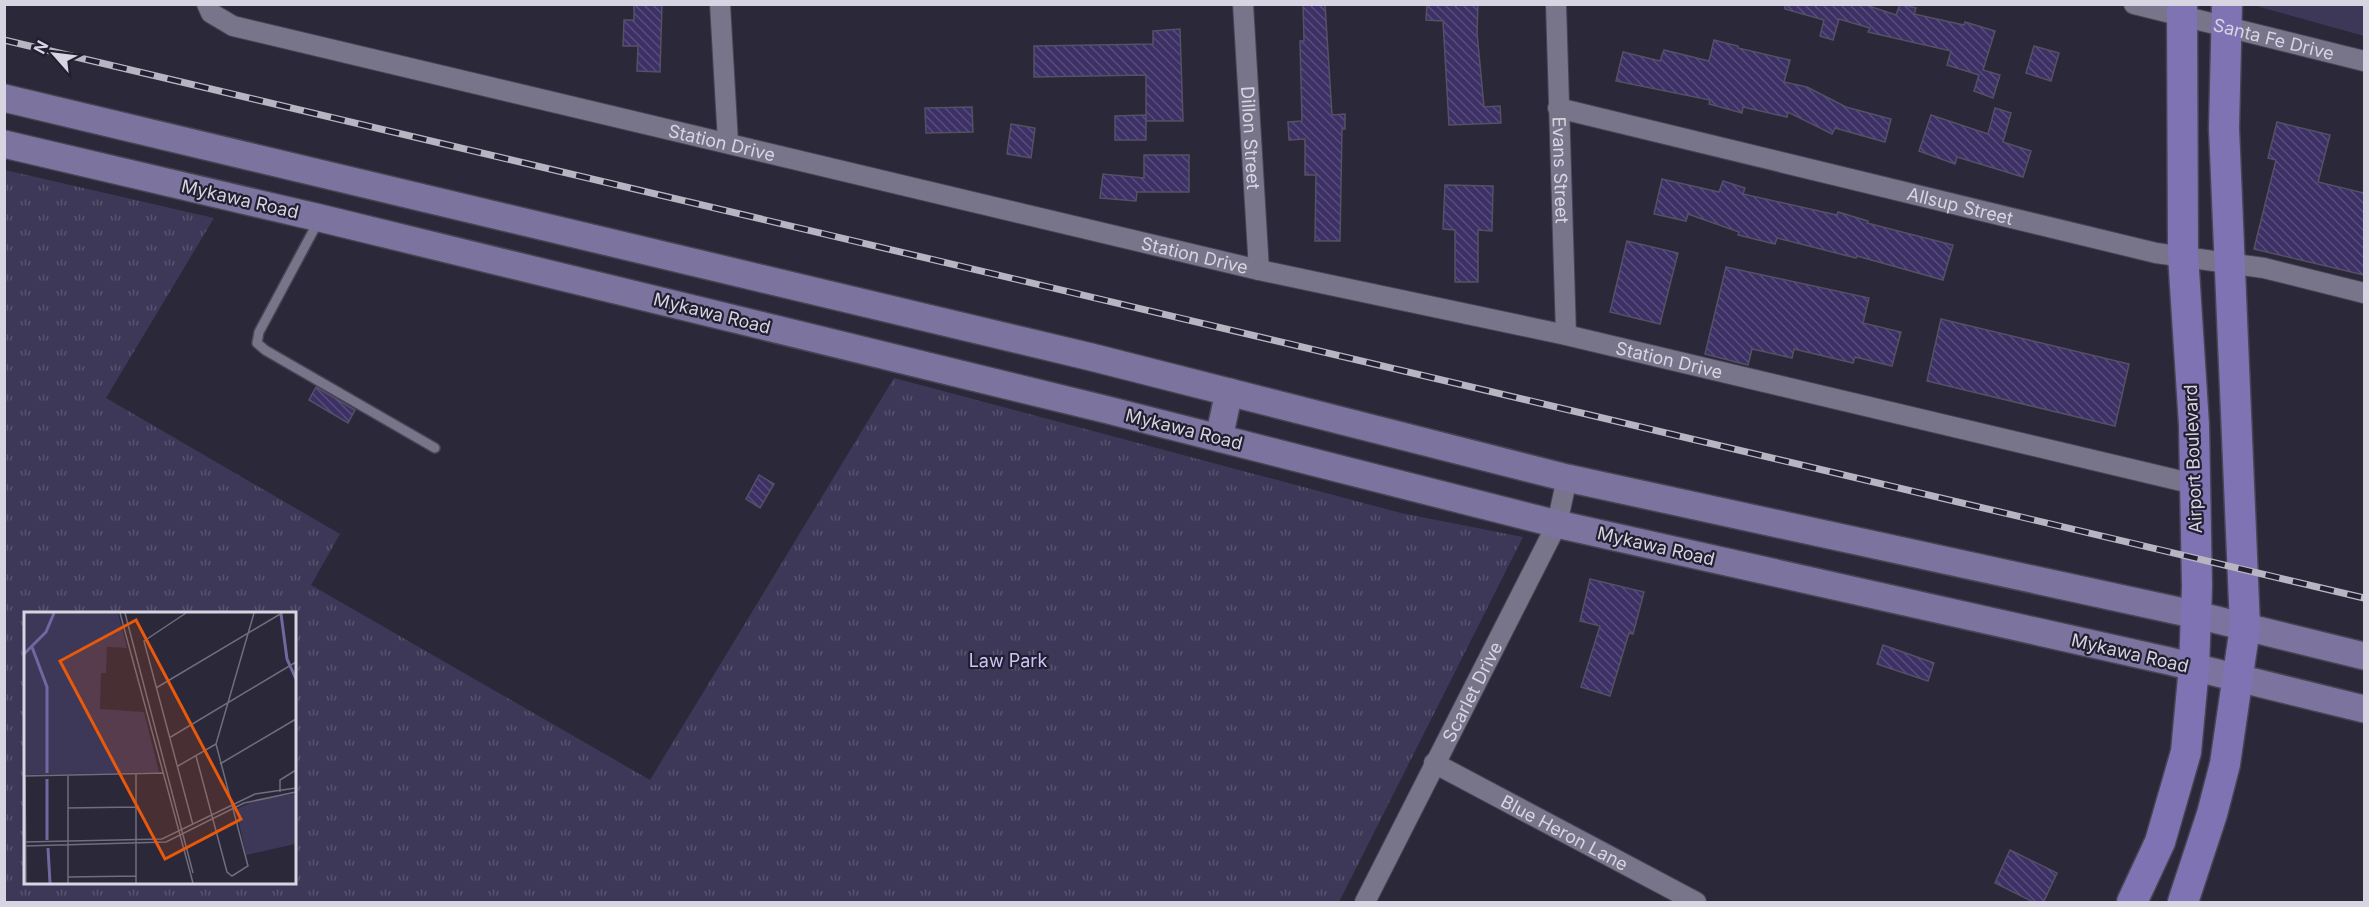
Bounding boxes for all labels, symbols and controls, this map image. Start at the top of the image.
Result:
street label: Santa Fe Drive [2211,14,2336,64]
north arrow [24,24,84,84]
text: N [29,37,52,57]
street label: Dillon Street [1237,86,1265,190]
street label: Evans Street [1549,116,1573,224]
street label: Station Drive [666,119,777,165]
street label: Mykawa Road [179,175,301,223]
street label: Allsup Street [1905,183,2016,229]
street label: Station Drive [1139,232,1250,278]
street label: Mykawa Road [651,288,773,338]
street label: Station Drive [1614,337,1725,382]
street label: Airport Boulevard [2180,384,2206,534]
street label: Mykawa Road [1123,404,1245,454]
street label: Mykawa Road [1595,522,1717,570]
inset map [24,612,296,883]
street label: Mykawa Road [2069,629,2191,677]
street label: Scarlet Drive [1438,638,1506,745]
park label: Law Park [969,650,1047,671]
street label: Blue Heron Lane [1498,790,1632,875]

